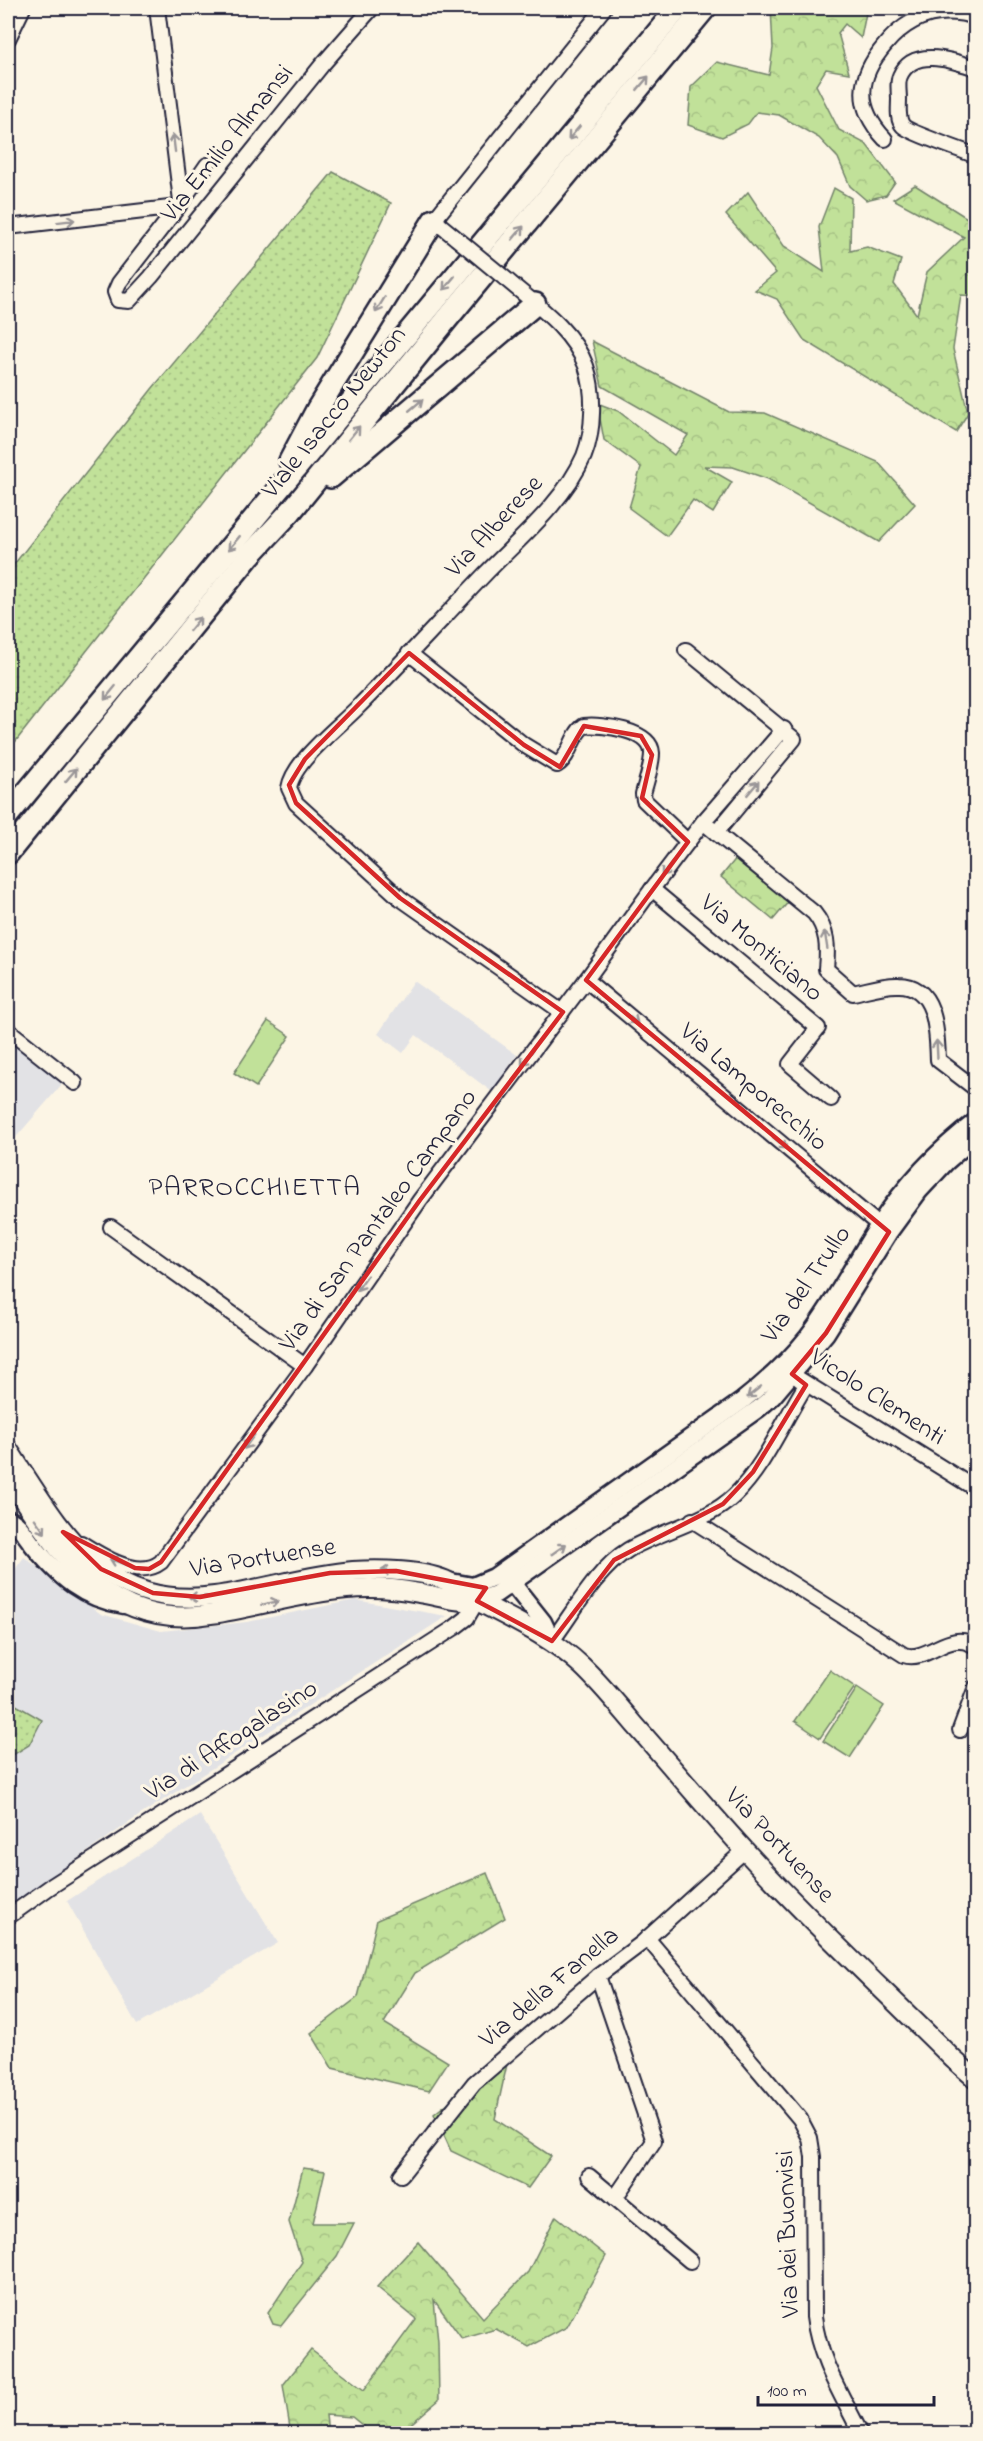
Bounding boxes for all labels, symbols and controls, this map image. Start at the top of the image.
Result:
street label: Via Emilio Almansi [152,57,304,232]
one-way arrow [636,75,649,91]
one-way arrow [567,125,580,141]
one-way arrow [168,134,179,154]
one-way arrow [55,215,75,226]
one-way arrow [511,226,525,241]
one-way arrow [442,275,456,290]
one-way arrow [374,296,386,313]
street label: Viale Isacco Newton [253,318,417,508]
one-way arrow [408,398,423,412]
one-way arrow [348,425,361,441]
street label: Via Alberese [436,467,553,588]
one-way arrow [227,534,240,550]
one-way arrow [188,616,201,632]
one-way arrow [103,685,116,701]
one-way arrow [65,767,78,783]
one-way arrow [747,780,760,796]
one-way arrow [661,860,674,876]
street label: Via Monticiano [690,885,831,1012]
one-way arrow [820,931,831,950]
one-way arrow [623,1011,639,1024]
street label: Via Lamporecchio [670,1014,836,1162]
one-way arrow [932,1039,943,1059]
one-way arrow [521,1050,534,1066]
street label: Via di San Pantaleo Campano [270,1082,487,1361]
one-way arrow [772,1136,787,1150]
district label: PARROCCHIETTA [149,1169,361,1208]
street label: Via del Trullo [752,1218,862,1352]
one-way arrow [356,1275,368,1291]
street label: Vicolo Clementi [801,1339,952,1456]
one-way arrow [746,1385,762,1398]
one-way arrow [243,1434,255,1450]
one-way arrow [34,1517,46,1533]
street label: Via Portuense [187,1529,339,1589]
one-way arrow [550,1543,566,1555]
one-way arrow [109,1556,128,1567]
one-way arrow [381,1565,401,1576]
one-way arrow [188,1592,208,1603]
one-way arrow [260,1596,279,1608]
street label: Via di Affogalasino [137,1671,326,1812]
street label: Via Portuense [714,1779,843,1913]
street label: Via della Fanella [471,1918,628,2059]
street label: Via dei Buonvisi [767,2150,811,2319]
scale bar [758,2369,934,2407]
text: 100 m [767,2379,807,2405]

